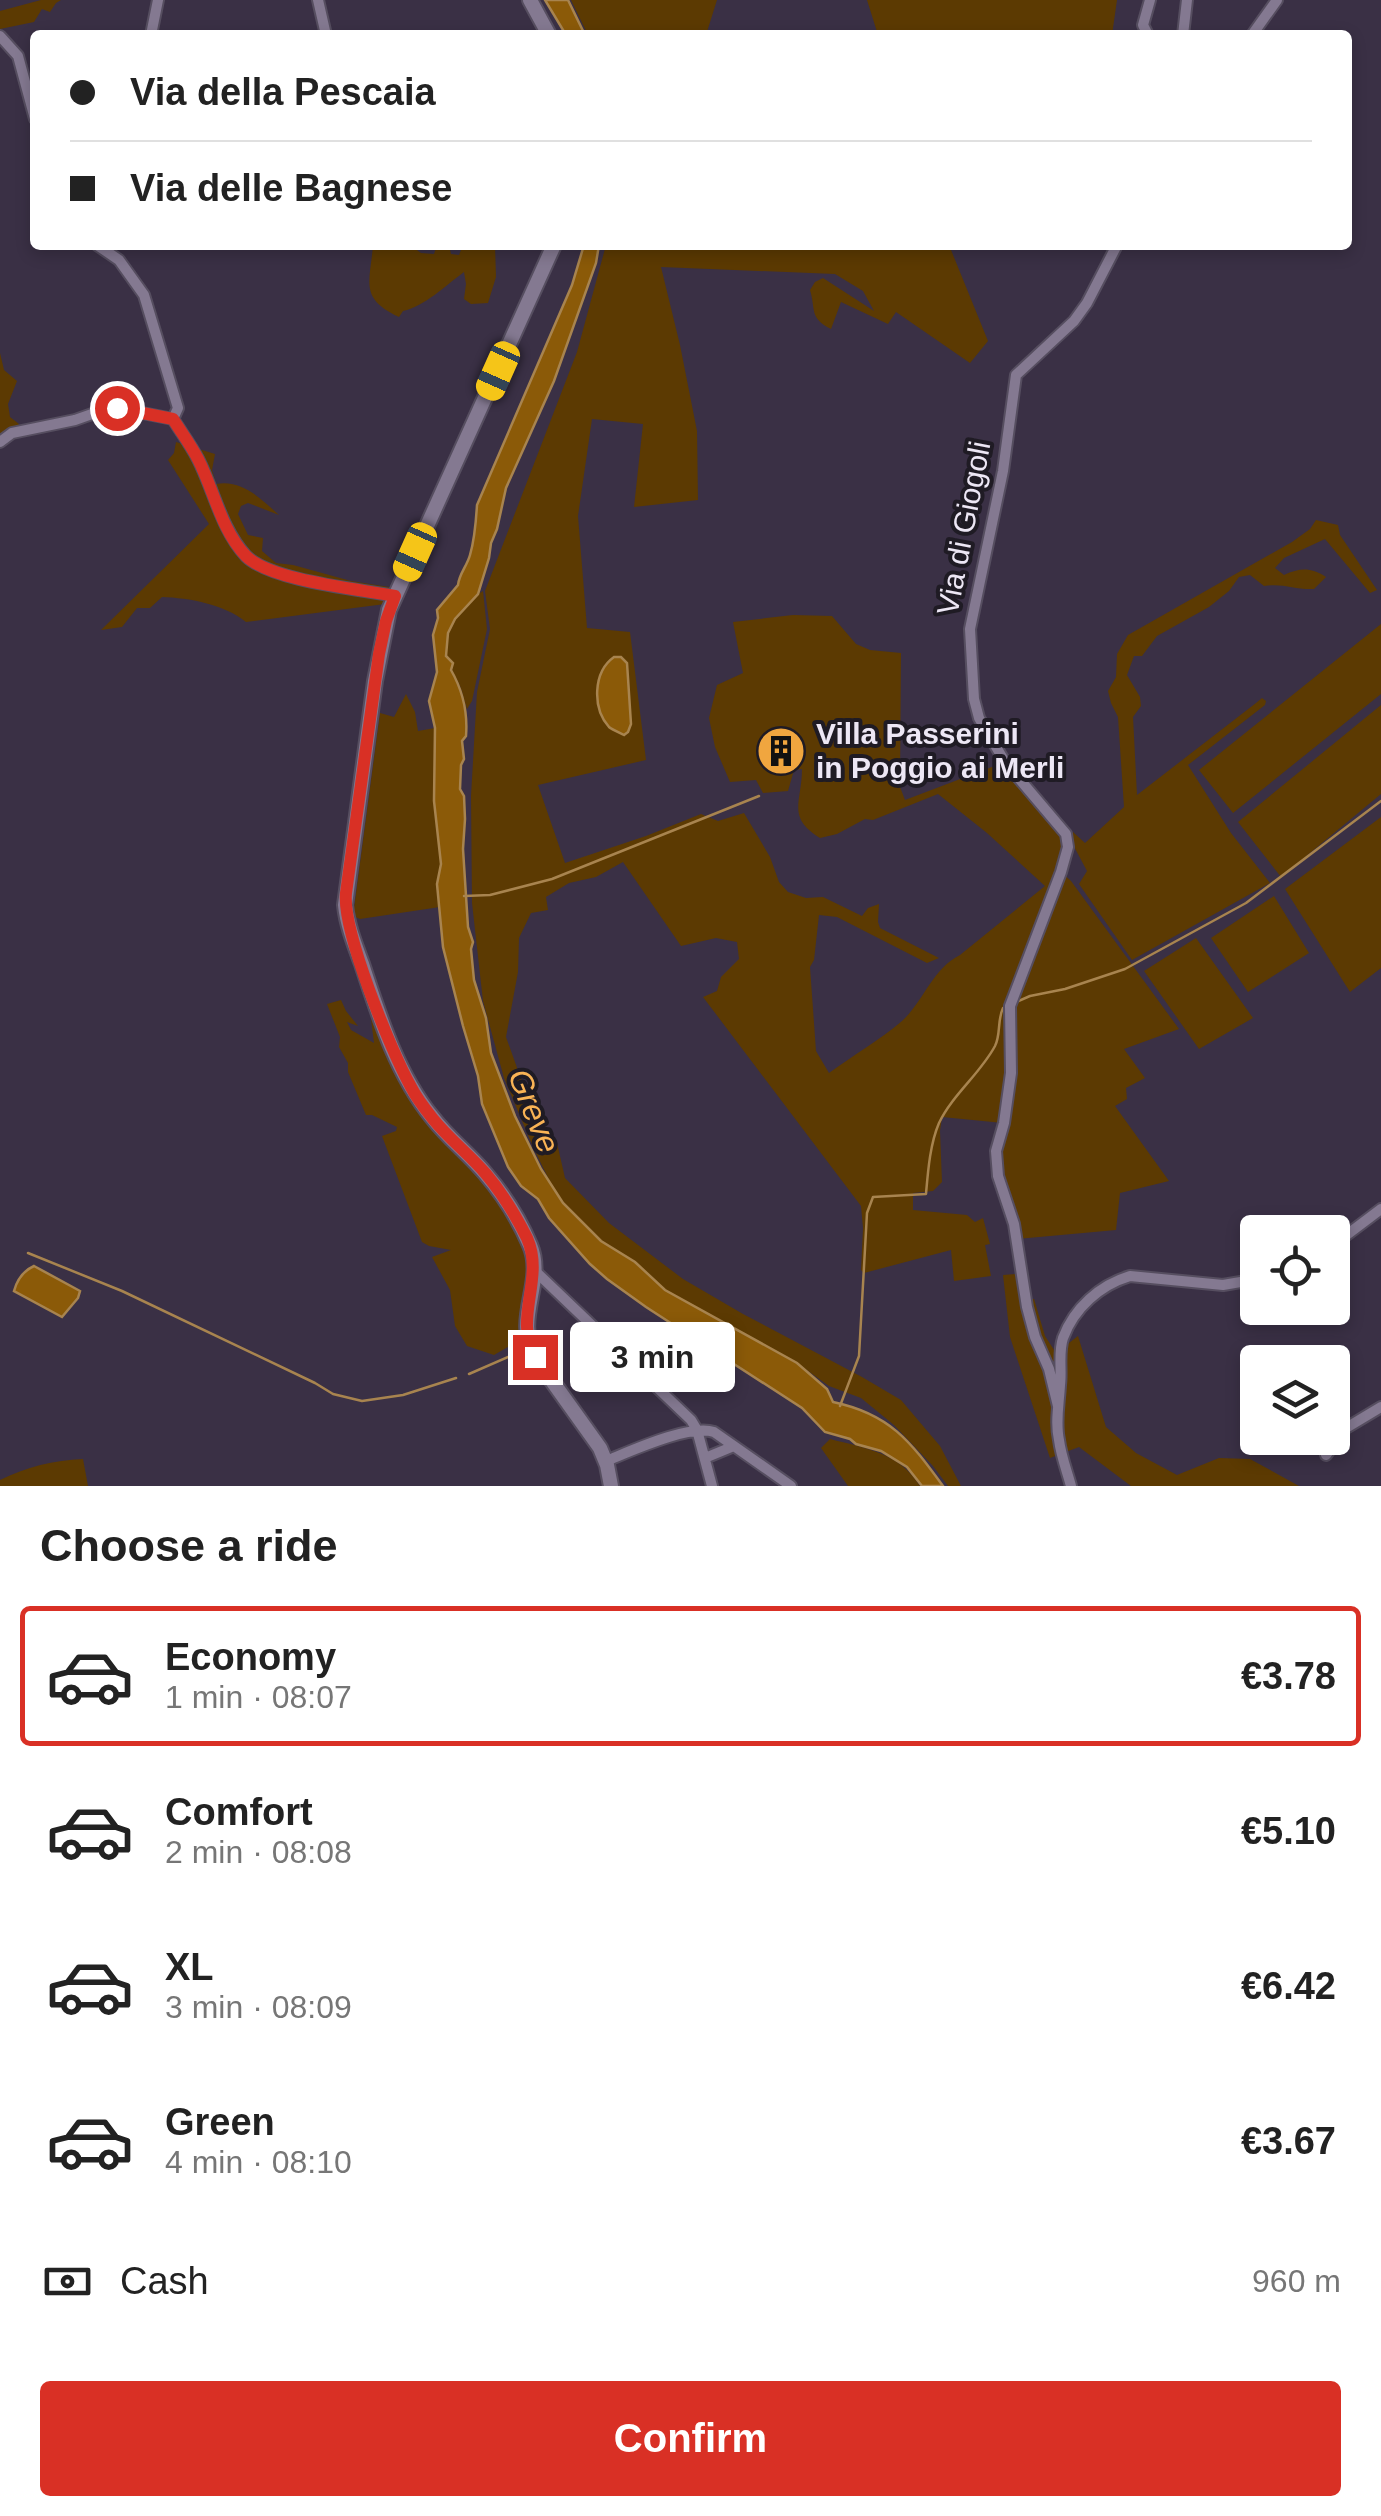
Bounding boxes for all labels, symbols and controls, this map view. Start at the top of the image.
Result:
text: Via della Pescaia [130,71,436,113]
text: Via delle Bagnese [130,167,452,209]
car [472,337,524,405]
route start [95,386,140,431]
street label: Via di Giogoli [930,438,997,618]
car [389,518,441,586]
place label: Villa Passerini in Poggio ai Merli [816,717,1064,784]
building icon: Villa Passerini in Poggio ai Merli [755,725,807,777]
water label: Greve [501,1064,567,1158]
map controls [1240,1215,1350,1455]
button: locate [1240,1215,1350,1325]
callout: 3 min [570,1322,735,1392]
route end [513,1335,558,1380]
text: 3 min [611,1339,694,1375]
button: layers [1240,1345,1350,1455]
text: Choose a ride [40,1520,338,1571]
icon: car [45,1631,135,1721]
text: Economy [165,1636,336,1678]
text: €3.78 [1241,1655,1336,1697]
text: 1 min · 08:07 [165,1679,352,1715]
icon: car [45,1786,135,1876]
text: Comfort [165,1791,313,1833]
text: €5.10 [1241,1810,1336,1852]
text: 2 min · 08:08 [165,1834,352,1870]
icon: car [45,1941,135,2031]
text: XL [165,1946,214,1988]
text: €6.42 [1241,1965,1336,2007]
text: 3 min · 08:09 [165,1989,352,2025]
icon: car [45,2096,135,2186]
text: Green [165,2101,275,2143]
text: €3.67 [1241,2120,1336,2162]
text: 4 min · 08:10 [165,2144,352,2180]
icon: cash [40,2254,95,2309]
text: Cash [120,2260,209,2302]
text: 960 m [1252,2263,1341,2299]
button: Confirm [40,2381,1341,2496]

